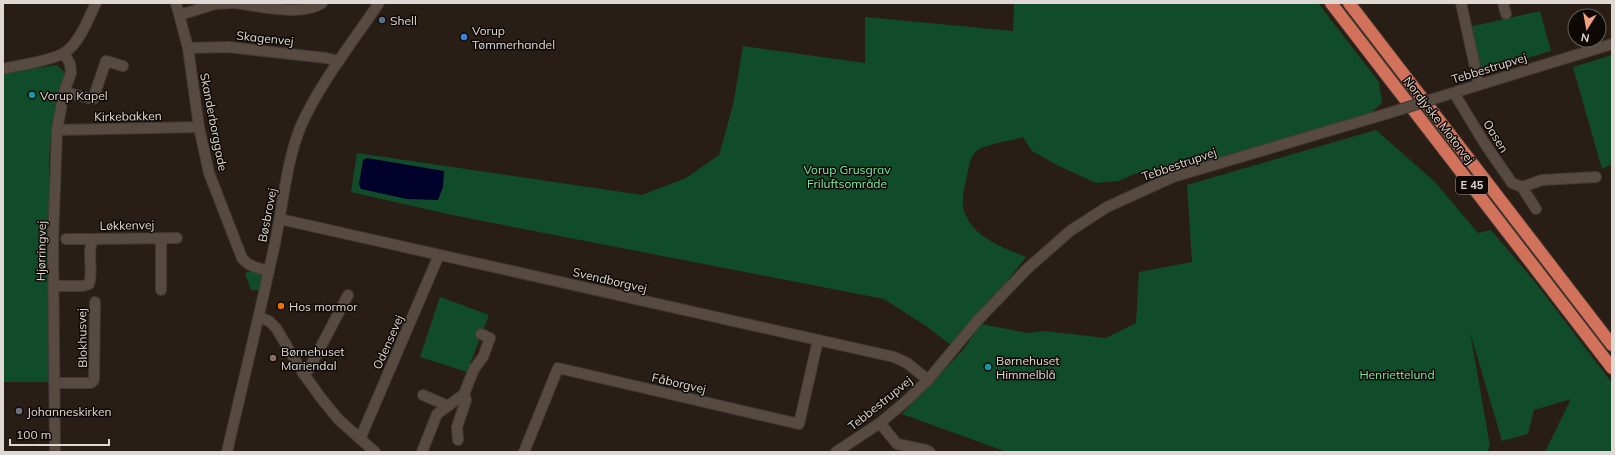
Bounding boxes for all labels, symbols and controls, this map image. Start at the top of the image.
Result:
north arrow [1567,8,1607,48]
place label: Shell [390,13,417,28]
marker: Shell [377,15,387,25]
place label: Vorup Tømmerhandel [472,23,555,52]
street label: Skagenvej [236,28,294,48]
text: N [1580,30,1591,45]
marker: Vorup Tømmerhandel [459,32,469,42]
street label: Tebbestrupvej [1450,49,1529,87]
street label: Skanderborggade [197,72,231,172]
street label: Nordjyske Motorvej [1400,73,1478,167]
place label: Vorup Kapel [40,88,108,103]
marker: Vorup Kapel [27,90,37,100]
street label: Kirkebakken [94,108,162,124]
street label: Oasen [1480,117,1512,155]
street label: Tebbestrupvej [1140,144,1218,184]
park label: Vorup Grusgrav Friluftsområde [803,162,891,191]
road number: E 45 [1456,176,1488,194]
street label: Bøsbrovej [254,187,280,243]
street label: Løkkenvej [100,217,155,233]
street label: Hjørringvej [33,221,49,281]
street label: Svendborgvej [571,264,649,296]
place label: Hos mormor [289,299,358,314]
marker: Hos mormor [276,301,286,311]
street label: Blokhusvej [74,308,90,368]
street label: Odensevej [369,312,407,372]
place label: Børnehuset Mariendal [281,344,345,373]
marker: Børnehuset Mariendal [268,353,278,363]
place label: Børnehuset Himmelblå [996,353,1060,382]
marker: Børnehuset Himmelblå [983,362,993,372]
park label: Henriettelund [1359,367,1435,382]
street label: Fåborgvej [650,369,708,397]
street label: Tebbestrupvej [845,373,915,433]
place label: Johanneskirken [27,404,112,419]
marker: Johanneskirken [14,406,24,416]
scale bar [10,421,109,447]
text: 100 m [16,427,51,442]

